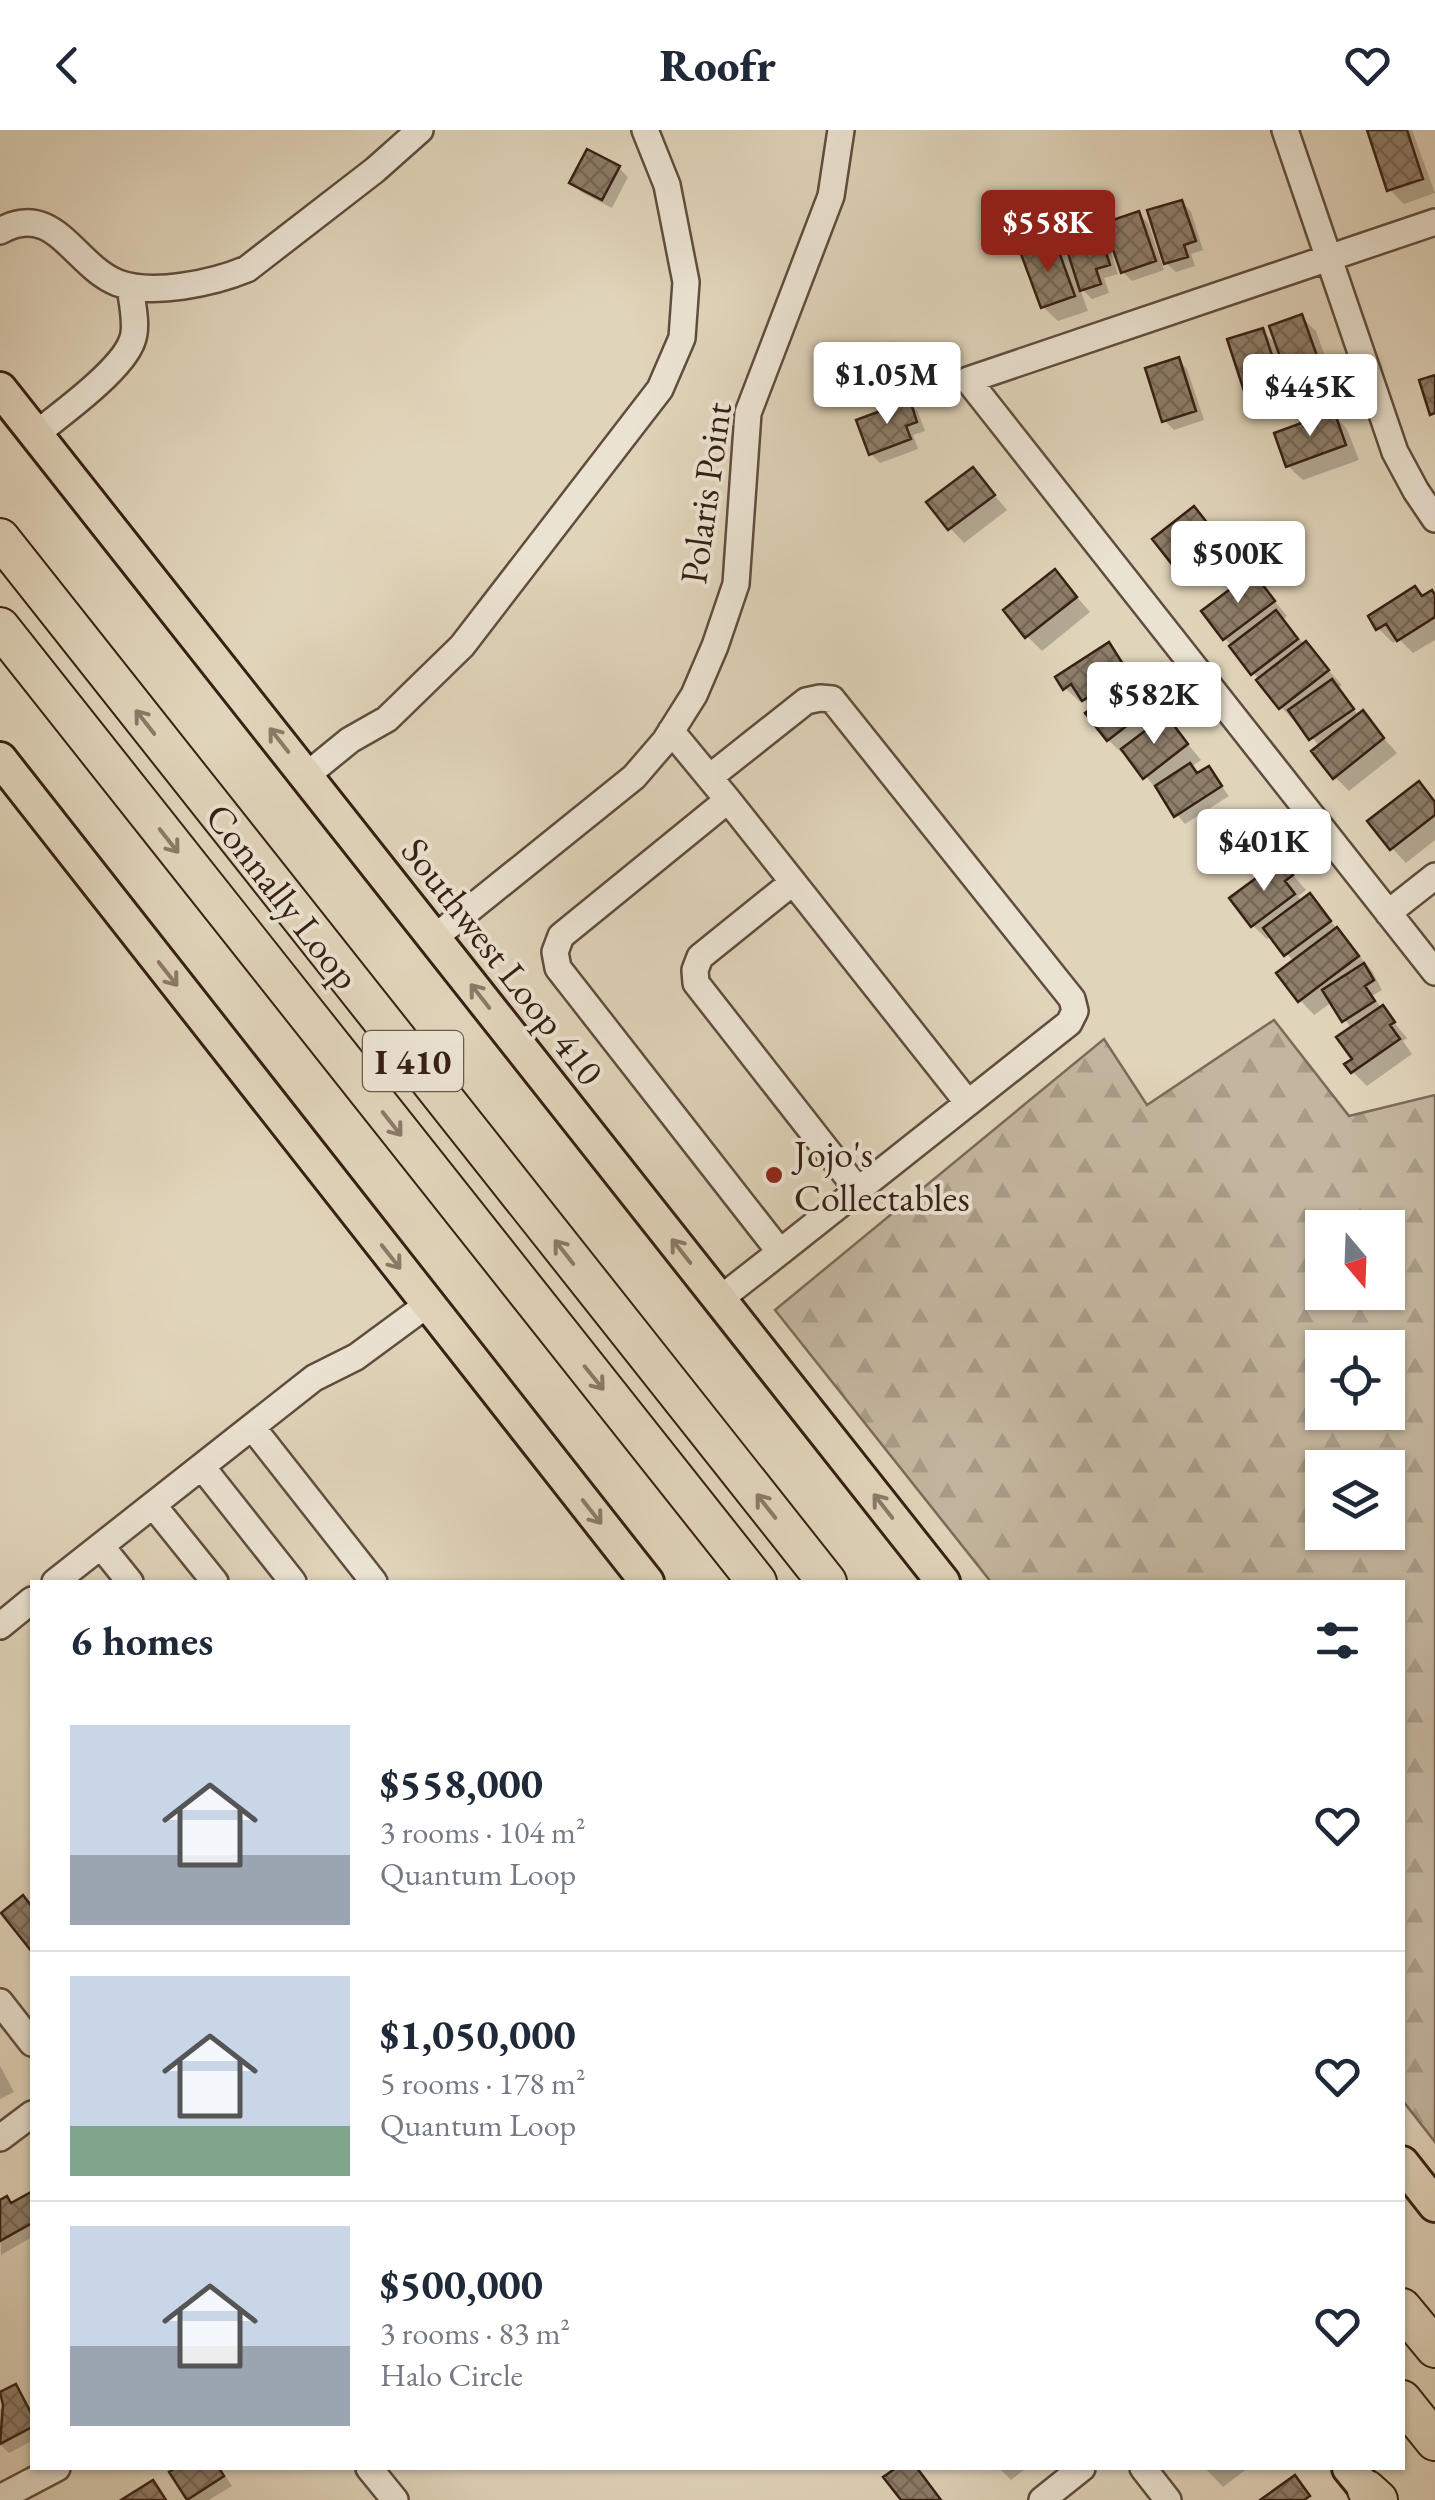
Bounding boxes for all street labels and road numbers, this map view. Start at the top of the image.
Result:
street label: Polaris Point [668,399,742,587]
street label: Connally Loop [195,793,371,999]
street label: Southwest Loop 410 [391,827,615,1095]
road number: I 410 [363,1031,463,1091]

